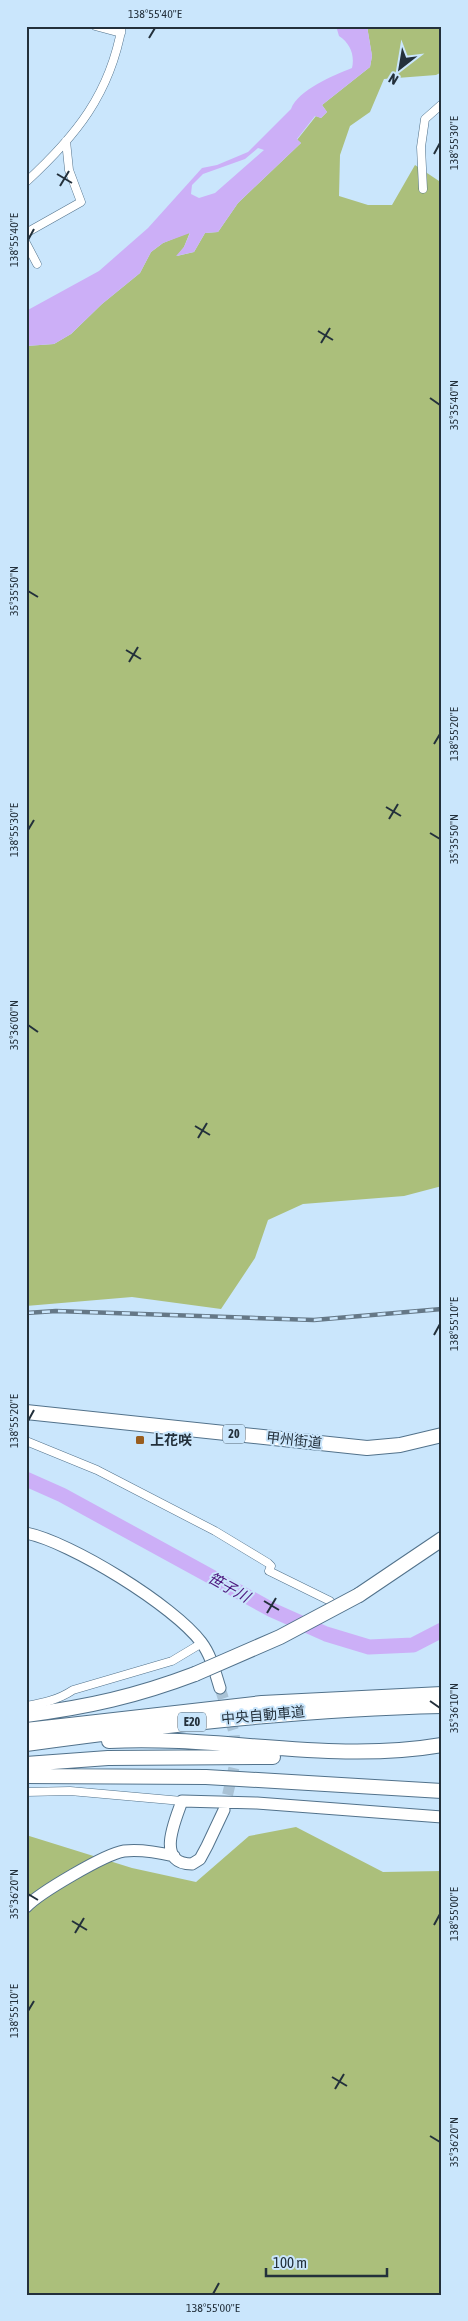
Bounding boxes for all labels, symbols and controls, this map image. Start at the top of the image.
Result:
text: 138°55'40"E [128,7,182,21]
north arrow [376,42,426,92]
text: N [386,70,401,88]
text: 138°55'30"E [447,116,461,170]
text: 138°55'40"E [7,213,21,267]
text: 35°35'40"N [447,380,461,430]
text: 35°35'50"N [7,566,21,616]
text: 138°55'20"E [447,707,461,761]
text: 138°55'30"E [7,803,21,857]
text: 35°35'50"N [447,814,461,864]
text: 35°36'00"N [7,1000,21,1050]
text: 138°55'10"E [447,1297,461,1351]
text: 138°55'20"E [7,1394,21,1448]
road number: 20 [223,1425,245,1444]
street label: 甲州街道 [265,1429,323,1451]
place label: 上花咲 [150,1432,192,1448]
marker: 上花咲 [134,1434,146,1446]
water label: 笹子川 [205,1569,255,1606]
text: 35°36'10"N [447,1683,461,1733]
street label: 中央自動車道 [220,1703,306,1727]
road number: E20 [178,1712,206,1731]
text: 35°36'20"N [7,1869,21,1919]
text: 138°55'00"E [447,1887,461,1941]
text: 138°55'10"E [7,1984,21,2038]
text: 35°36'20"N [447,2117,461,2167]
scale bar [266,2246,387,2278]
text: 100 m [273,2254,307,2271]
text: 138°55'00"E [186,2301,240,2315]

